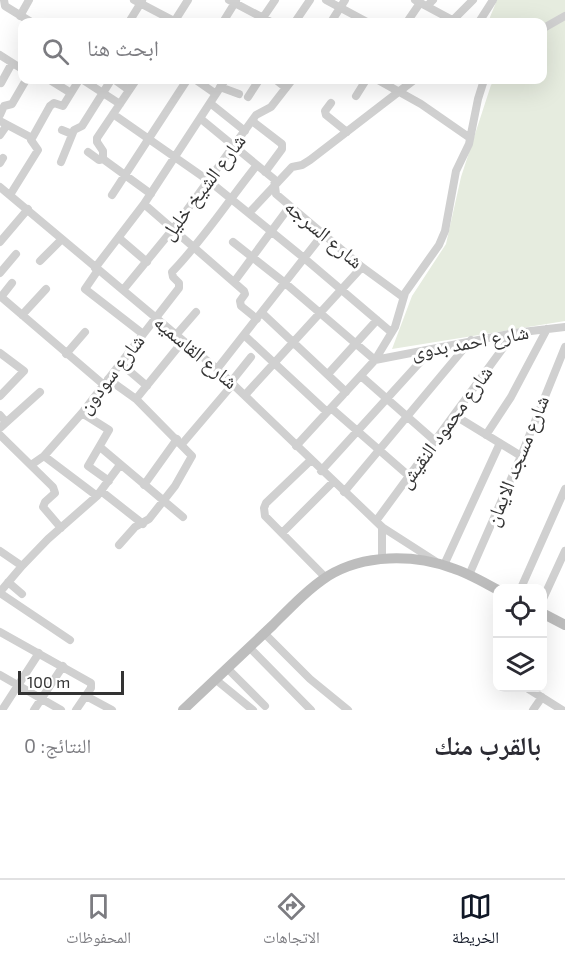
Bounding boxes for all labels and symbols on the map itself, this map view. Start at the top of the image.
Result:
street label: شارع الشيخ خليل [155,129,251,245]
street label: شارع السرجه [279,194,369,274]
street label: شارع القاسميه [149,309,243,395]
street label: شارع احمد بدوى [409,319,531,365]
street label: شارع سودون [72,329,150,419]
street label: شارع محمود النقيش [392,361,498,493]
street label: شارع مسجد الايمان [479,392,555,530]
scale bar [18,668,124,696]

